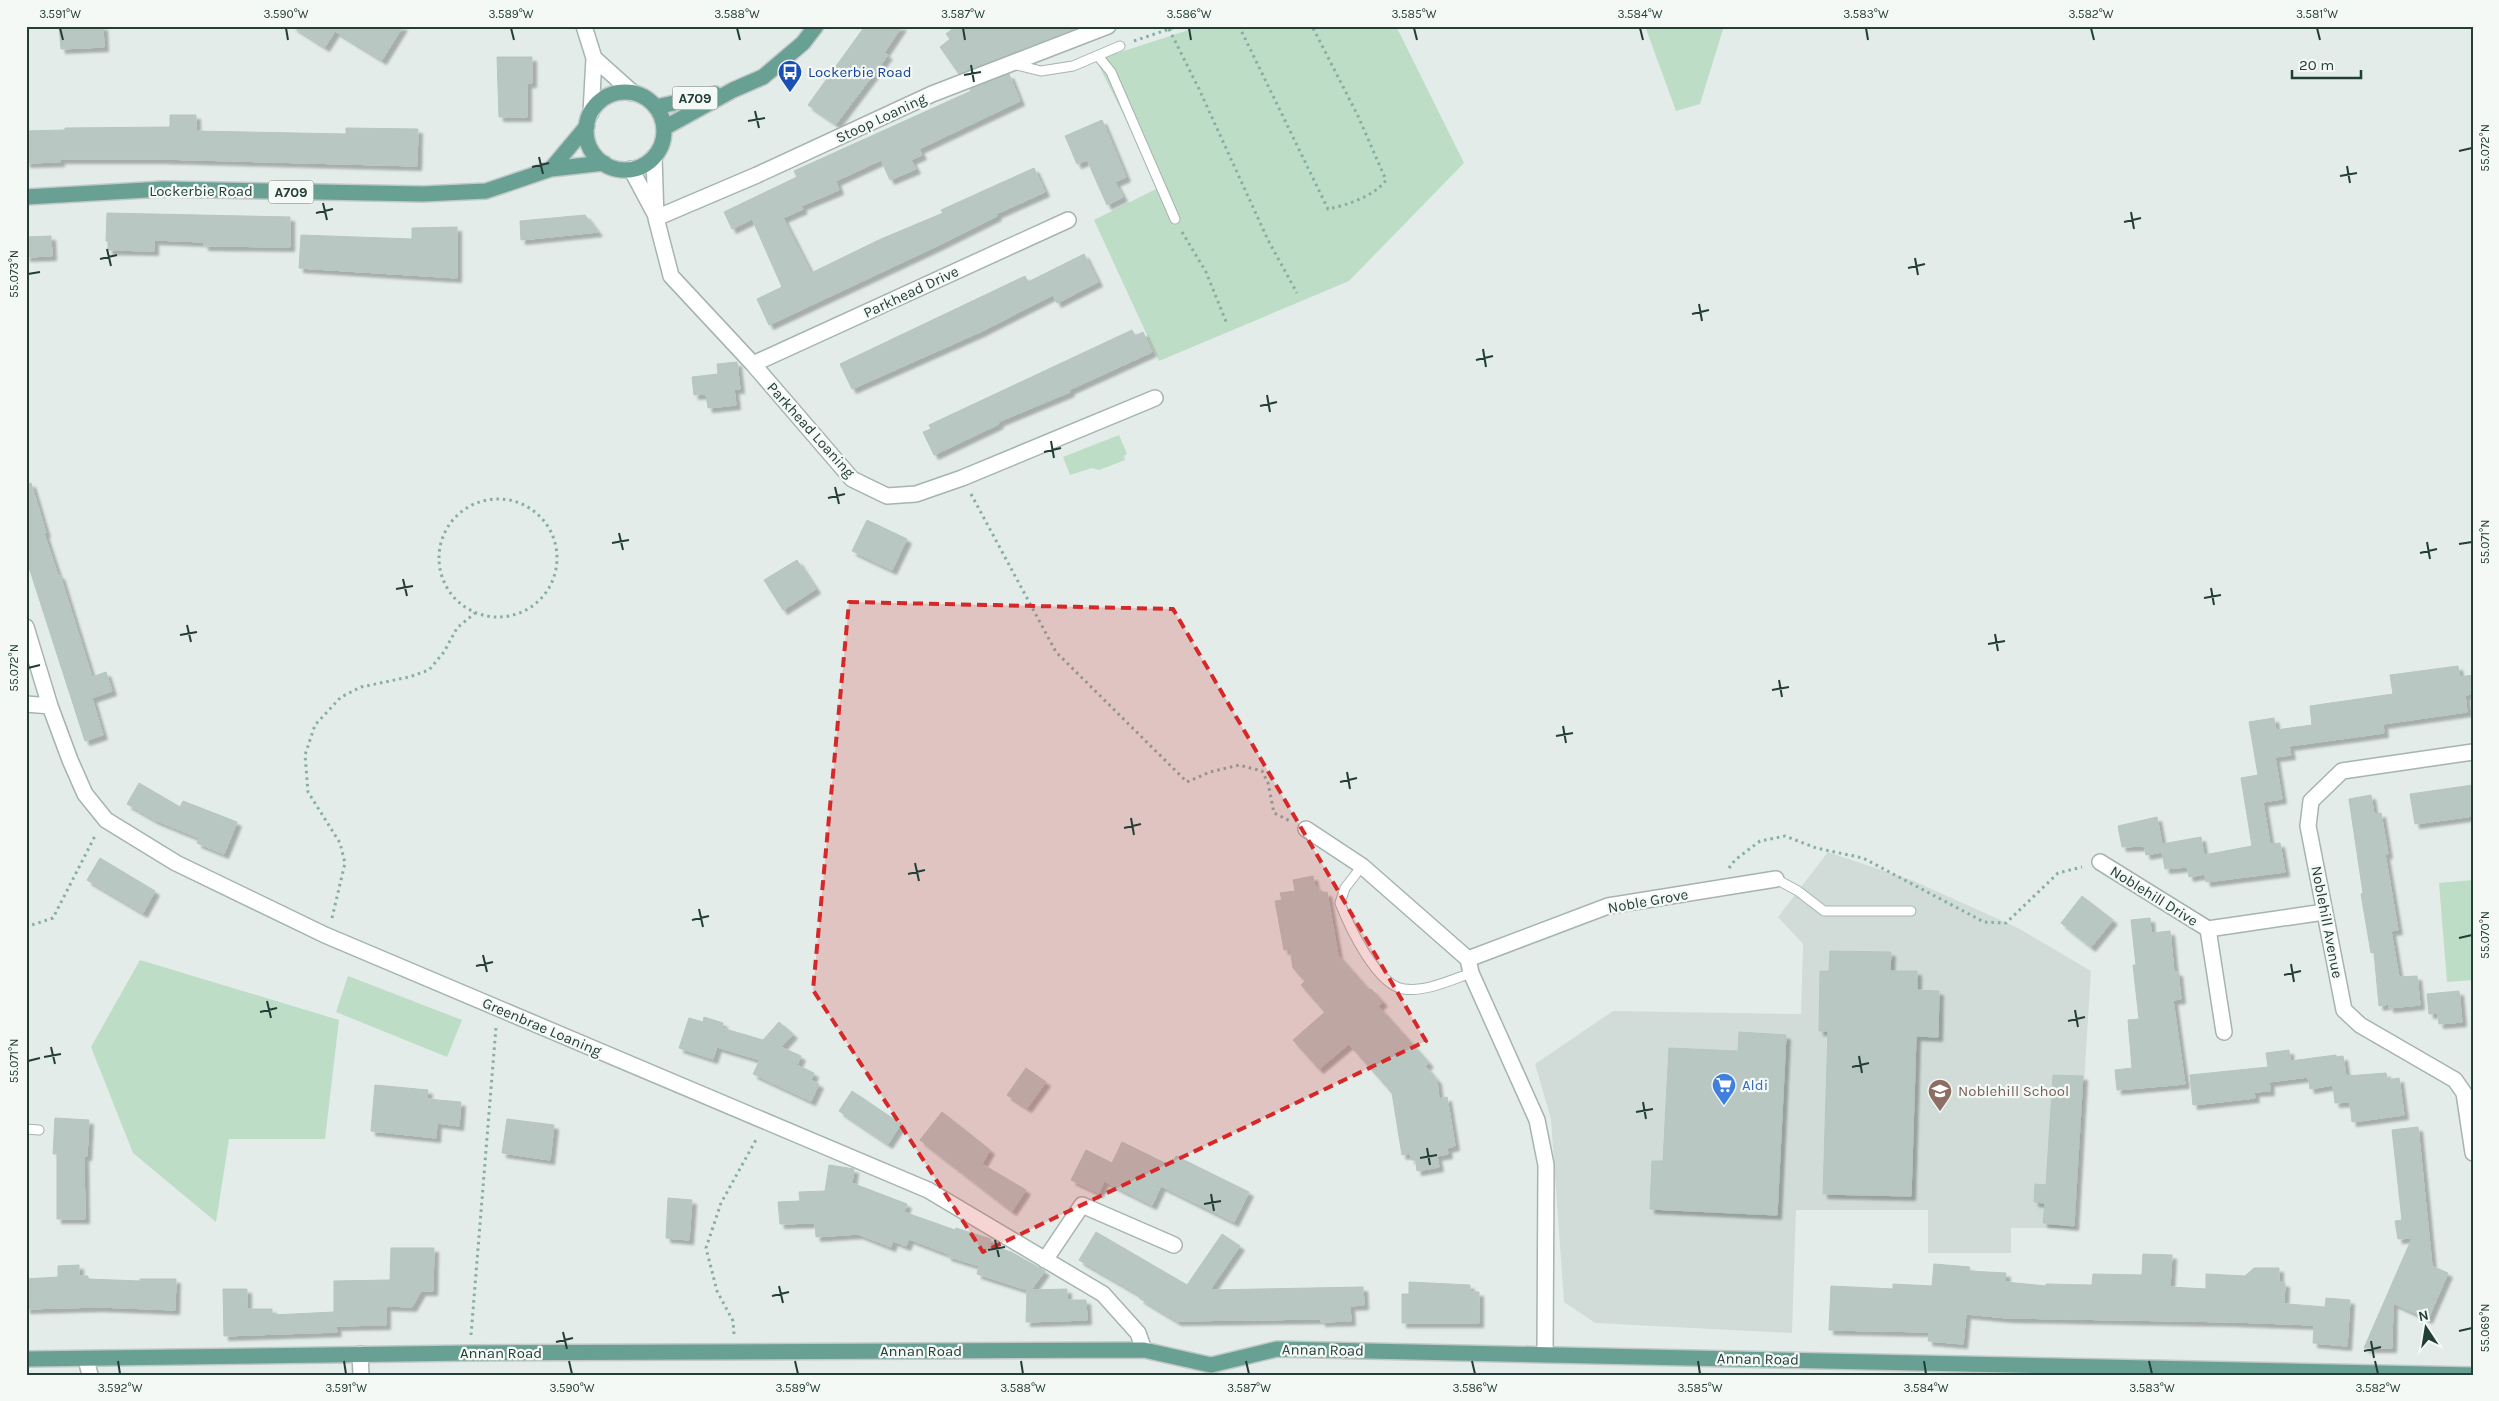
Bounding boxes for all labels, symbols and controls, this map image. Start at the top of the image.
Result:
text: 3.591°W [39,7,81,21]
text: 3.590°W [264,7,309,21]
text: 3.589°W [488,7,534,21]
text: 3.588°W [714,7,760,21]
text: 3.587°W [941,7,985,21]
text: 3.586°W [1166,7,1212,21]
text: 3.585°W [1392,7,1437,21]
text: 3.584°W [1618,7,1663,21]
text: 3.583°W [1843,7,1889,21]
text: 3.582°W [2068,7,2114,21]
text: 3.581°W [2296,7,2338,21]
scale bar [2292,48,2360,80]
text: 20 m [2299,56,2334,74]
bus stop icon: Lockerbie Road [777,59,803,93]
place label: Lockerbie Road [808,63,912,81]
road number: A709 [672,86,718,110]
street label: Stoop Loaning [833,89,930,147]
text: 55.072°N [2478,124,2492,172]
road number: A709 [268,180,314,203]
street label: Lockerbie Road [149,182,253,200]
text: 55.073°N [7,250,21,298]
street label: Parkhead Drive [861,262,961,322]
street label: Parkhead Loaning [763,378,859,482]
text: 55.071°N [2478,520,2492,564]
text: 55.072°N [7,644,21,692]
street label: Noblehill Drive [2107,862,2201,930]
street label: Noblehill Avenue [2307,864,2347,980]
street label: Noble Grove [1606,885,1690,917]
text: 55.070°N [2478,911,2492,959]
street label: Greenbrae Loaning [480,994,605,1060]
text: 55.071°N [7,1039,21,1083]
supermarket icon: Aldi [1711,1072,1737,1106]
place label: Aldi [1742,1076,1768,1094]
school or university icon: Noblehill School [1927,1078,1953,1112]
place label: Noblehill School [1958,1082,2069,1100]
north arrow [2402,1304,2452,1354]
text: 55.069°N [2478,1304,2492,1352]
text: N [2417,1306,2430,1325]
street label: Annan Road [1282,1340,1364,1360]
street label: Annan Road [880,1342,962,1360]
street label: Annan Road [460,1344,542,1362]
street label: Annan Road [1717,1349,1799,1369]
text: 3.592°W [98,1381,143,1395]
text: 3.591°W [325,1381,367,1395]
text: 3.590°W [550,1381,595,1395]
text: 3.589°W [775,1381,821,1395]
text: 3.588°W [1000,1381,1046,1395]
text: 3.587°W [1227,1381,1271,1395]
text: 3.586°W [1452,1381,1498,1395]
text: 3.585°W [1678,1381,1723,1395]
text: 3.584°W [1904,1381,1949,1395]
text: 3.583°W [2129,1381,2175,1395]
text: 3.582°W [2355,1381,2401,1395]

